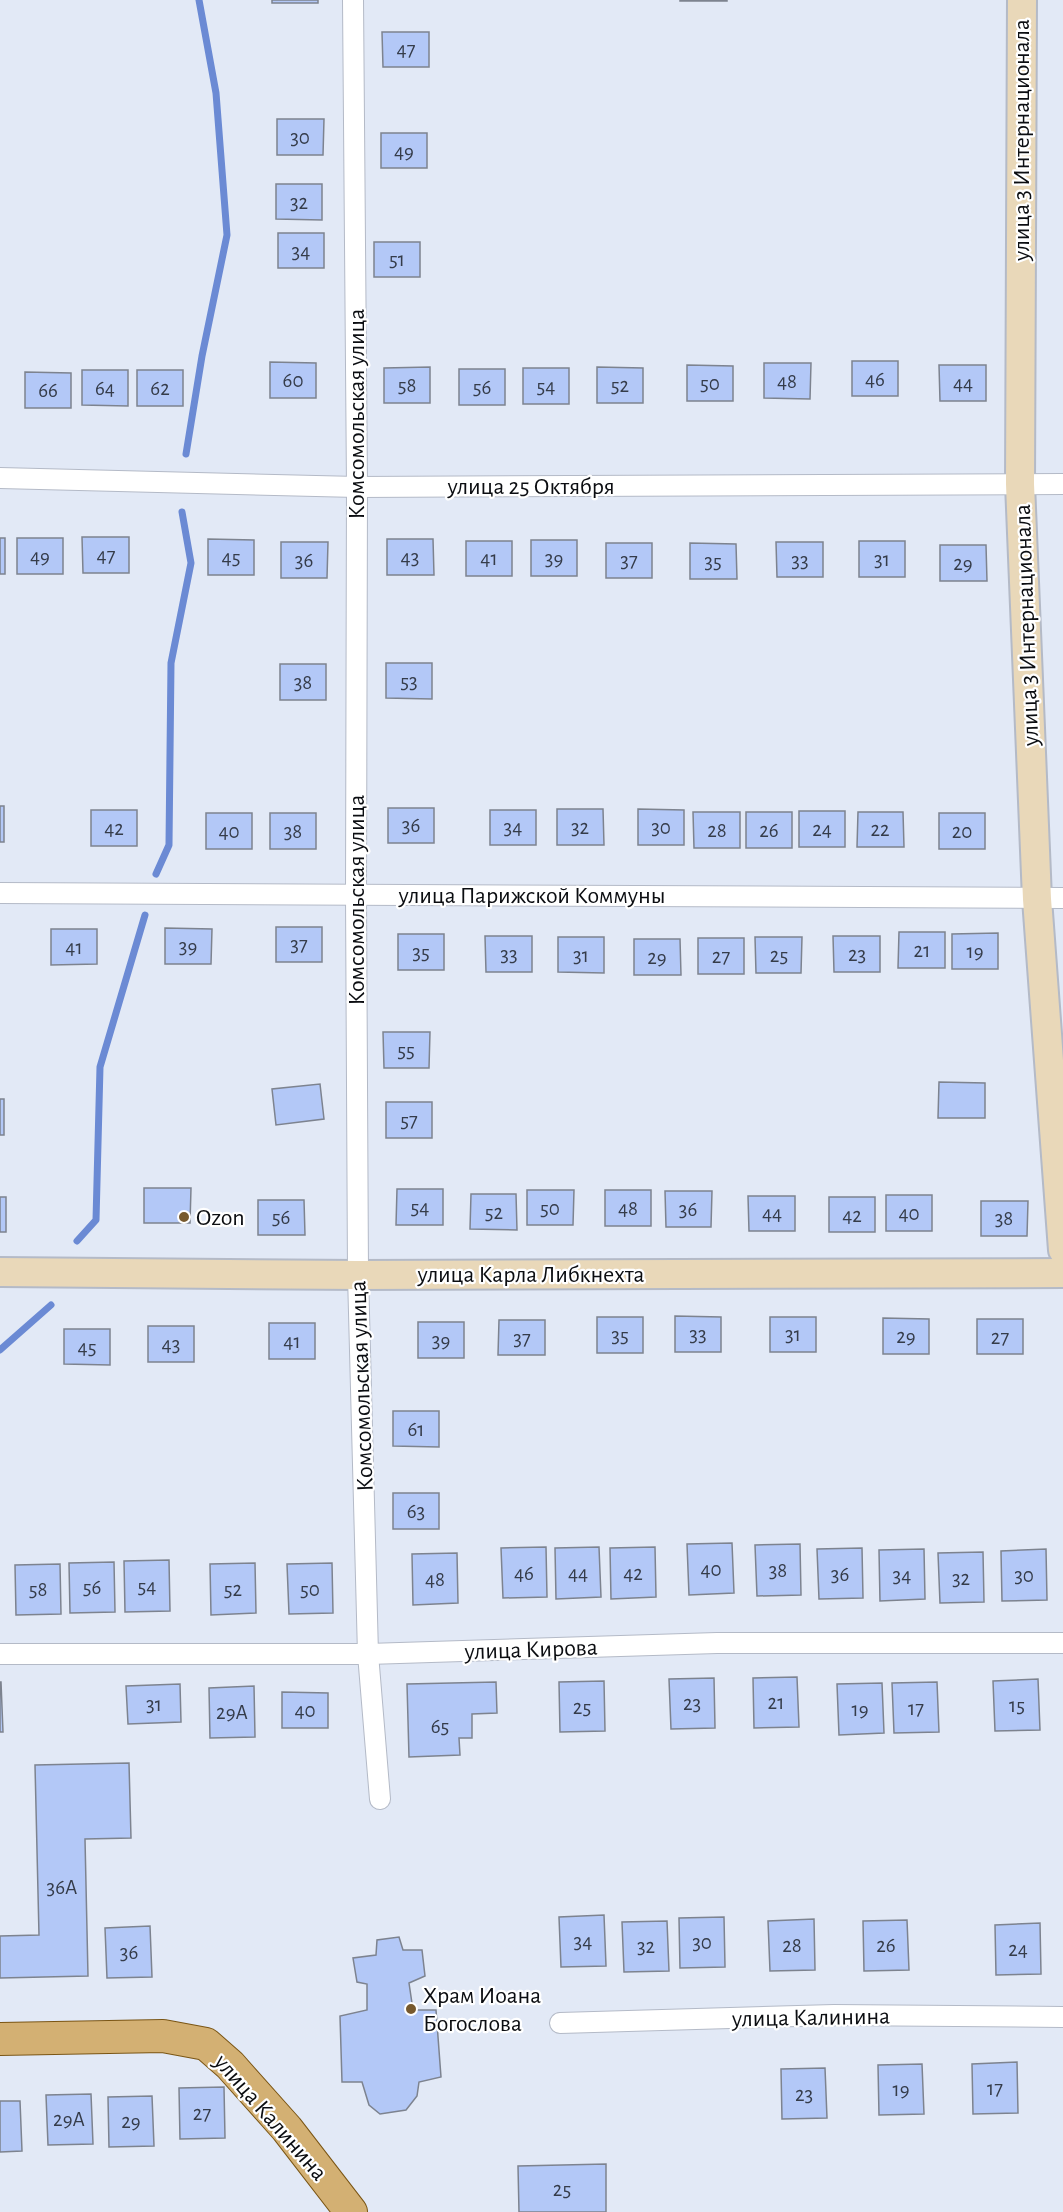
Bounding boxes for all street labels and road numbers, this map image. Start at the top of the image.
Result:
street label: улица 3 Интернационала [1010,19,1034,262]
street label: Комсомольская улица [345,308,369,519]
street label: улица 25 Октября [446,475,615,499]
street label: улица 3 Интернационала [1011,504,1043,747]
street label: Комсомольская улица [345,794,369,1005]
street label: улица Парижской Коммуны [398,884,665,908]
street label: улица Карла Либкнехта [416,1263,645,1287]
street label: Комсомольская улица [346,1280,378,1492]
street label: улица Кирова [463,1636,598,1664]
street label: улица Калинина [731,2005,890,2031]
street label: улица Калинина [209,2049,331,2185]

